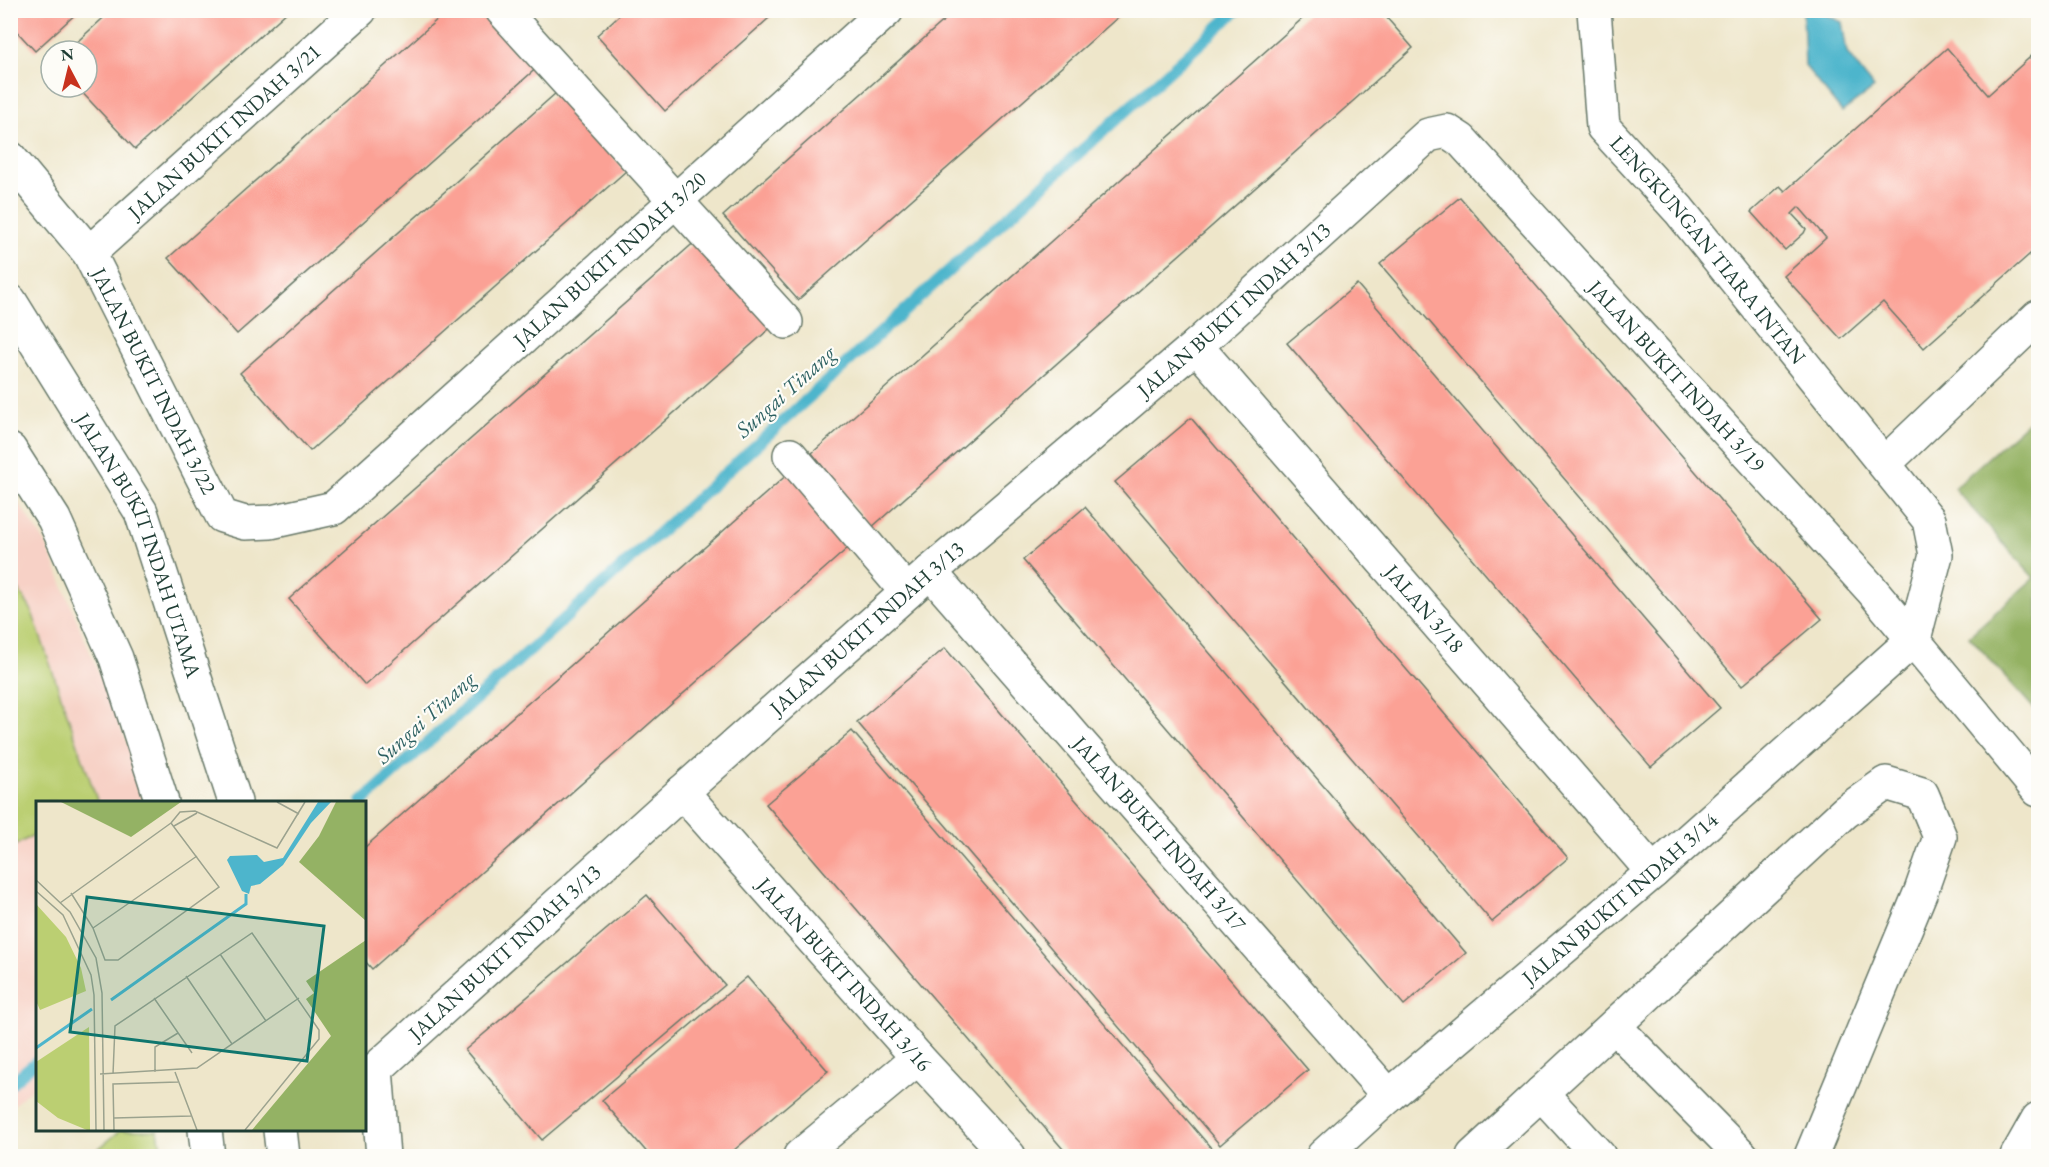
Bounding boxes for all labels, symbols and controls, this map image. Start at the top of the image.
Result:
street label: JALAN BUKIT INDAH 3/21 [120,38,326,226]
north arrow [39,39,99,99]
text: N [60,43,75,66]
street label: LENGKUNGAN TIARA INTAN [1604,130,1812,370]
street label: JALAN BUKIT INDAH 3/20 [506,165,711,354]
street label: JALAN BUKIT INDAH 3/13 [1130,216,1336,404]
street label: JALAN BUKIT INDAH 3/22 [85,261,223,499]
street label: JALAN BUKIT INDAH 3/19 [1581,273,1771,477]
water label: Sungai Tinang [728,338,842,445]
street label: JALAN BUKIT INDAH UTAMA [69,406,208,681]
street label: JALAN BUKIT INDAH 3/13 [762,535,969,722]
street label: JALAN 3/18 [1378,557,1470,658]
water label: Sungai Tinang [368,664,482,771]
street label: JALAN BUKIT INDAH 3/17 [1066,729,1253,937]
inset map [36,801,366,1131]
street label: JALAN BUKIT INDAH 3/14 [1515,806,1724,992]
street label: JALAN BUKIT INDAH 3/13 [401,858,606,1047]
street label: JALAN BUKIT INDAH 3/16 [750,870,937,1077]

